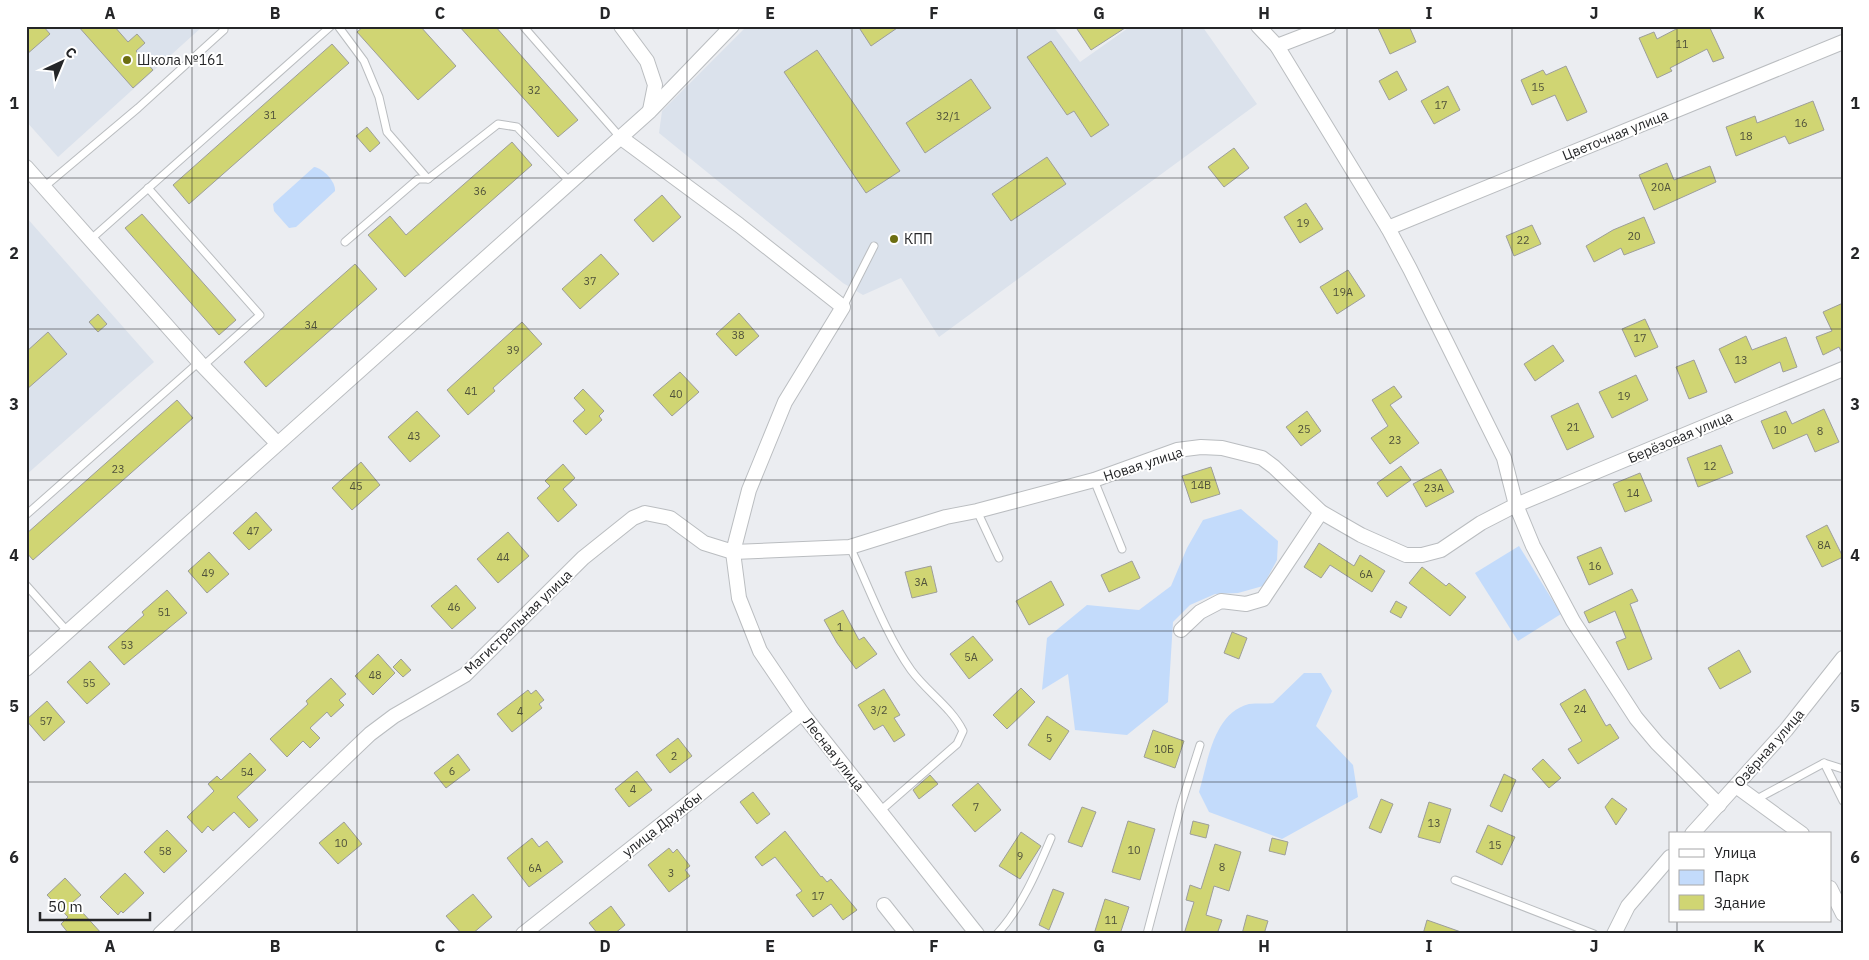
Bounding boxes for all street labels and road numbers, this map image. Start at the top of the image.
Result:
street label: Цветочная улица [1559,105,1671,164]
street label: Берёзовая улица [1625,407,1736,467]
street label: Новая улица [1101,443,1186,485]
street label: Магистральная улица [460,565,576,678]
street label: Озёрная улица [1730,705,1808,791]
street label: Лесная улица [799,713,869,795]
street label: улица Дружбы [619,787,705,861]

